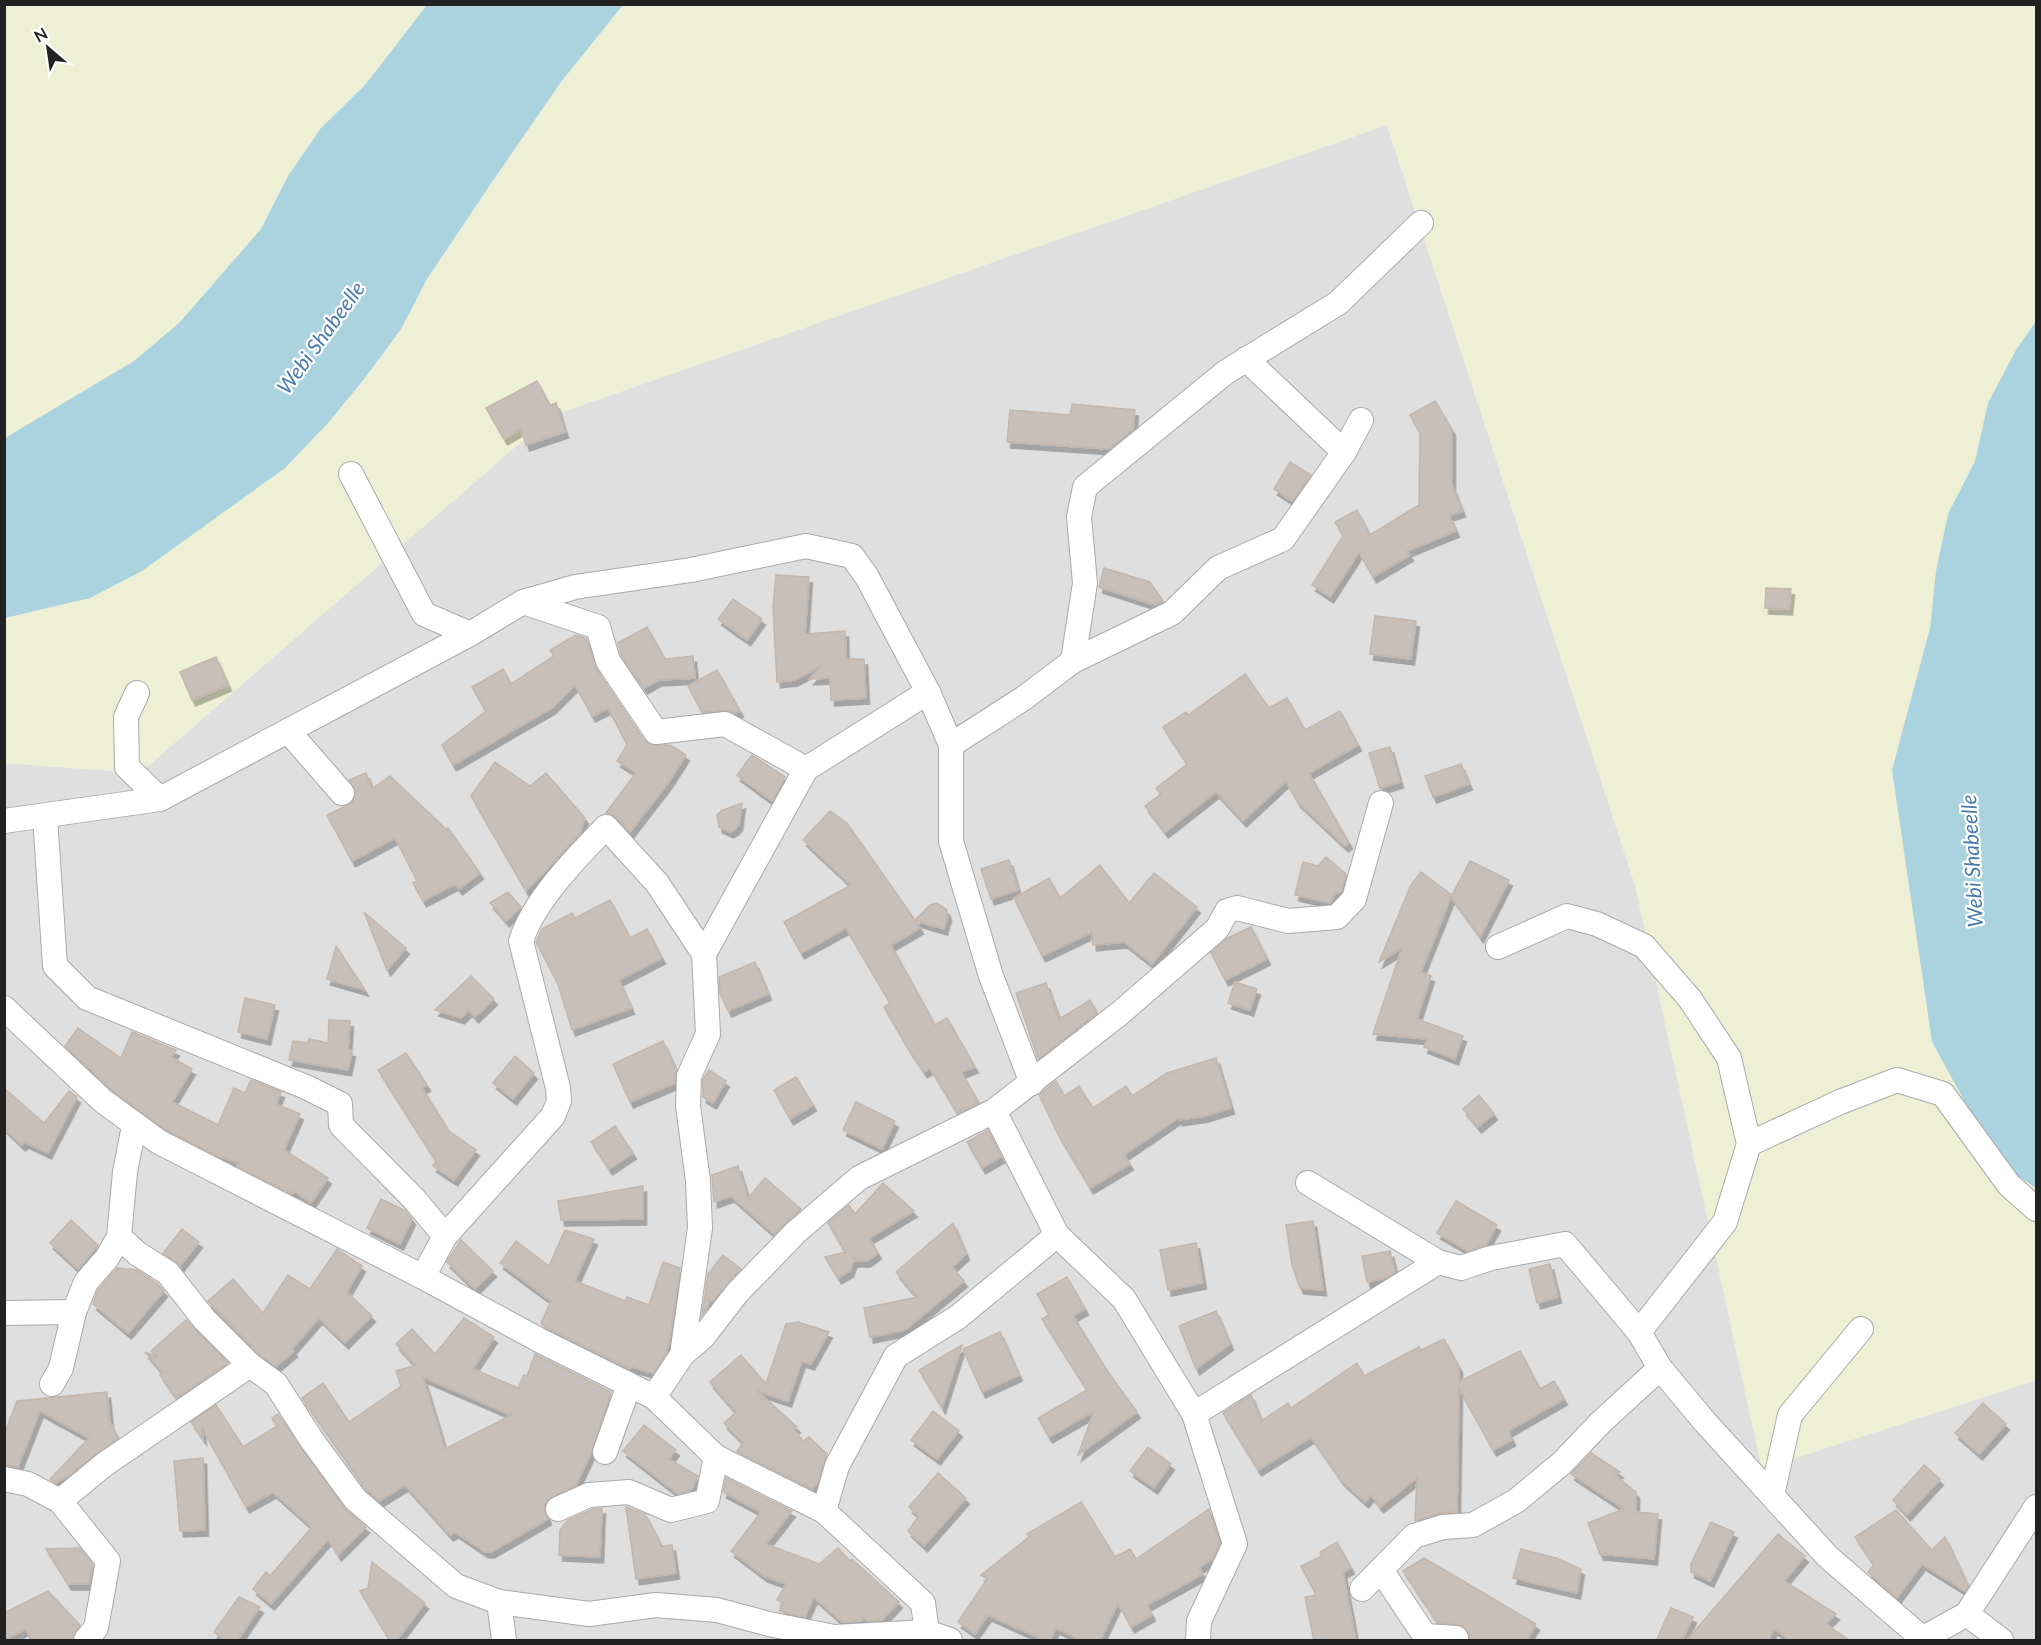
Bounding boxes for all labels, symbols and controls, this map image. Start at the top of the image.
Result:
north arrow [18,18,78,78]
text: N [30,23,50,46]
water label: Webi Shabeelle [271,276,369,398]
water label: Webi Shabeelle [1955,794,1987,928]

